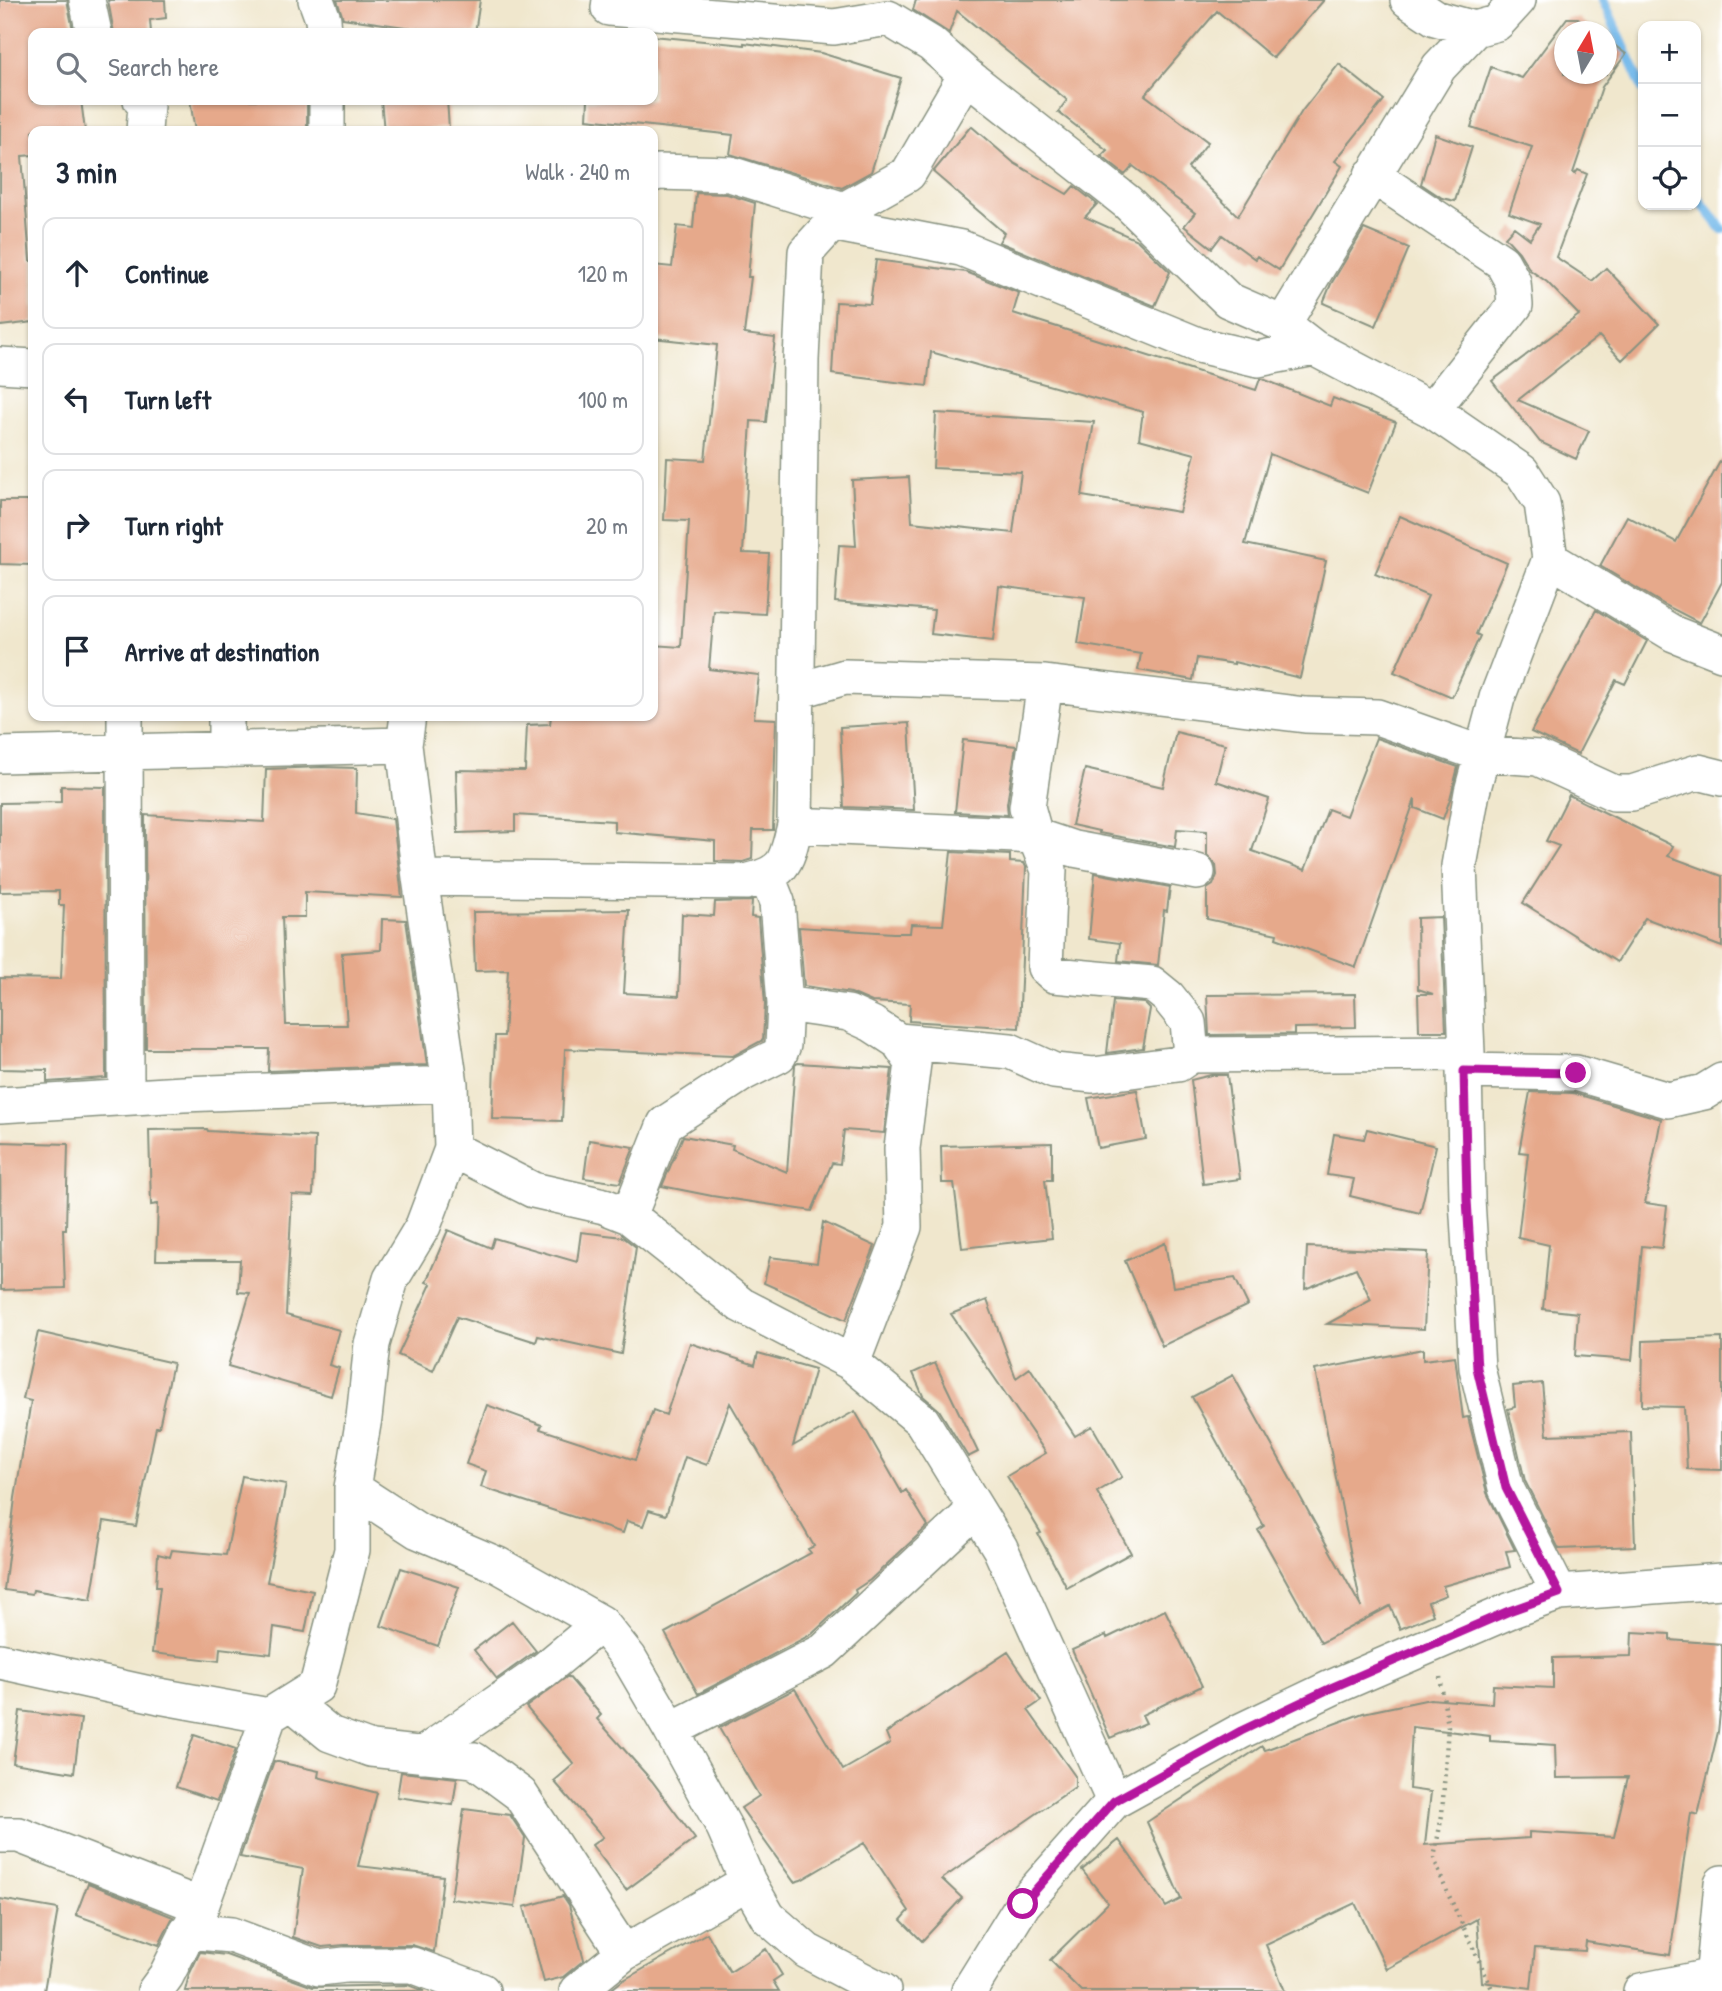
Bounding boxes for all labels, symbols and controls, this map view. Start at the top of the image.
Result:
north arrow [1554,21,1617,84]
map controls [1638,21,1701,210]
button: + [1638,21,1701,84]
search box [28,28,658,105]
icon: search [52,48,90,86]
text: Search here [108,49,219,84]
button: − [1638,84,1701,147]
button: locate [1638,147,1701,210]
text: 3 min [56,152,117,192]
text: Walk · 240 m [525,156,630,187]
icon: ahead [58,254,96,292]
text: Continue [125,256,209,291]
text: 120 m [578,258,628,289]
icon: left [58,380,96,418]
text: Turn left [125,382,211,417]
text: 100 m [578,384,628,415]
icon: right [58,506,96,544]
text: Turn right [125,508,223,543]
text: 20 m [586,510,628,541]
icon: arrive [58,632,96,670]
text: Arrive at destination [125,634,320,669]
route end [1560,1057,1591,1088]
route start [1007,1888,1038,1919]

